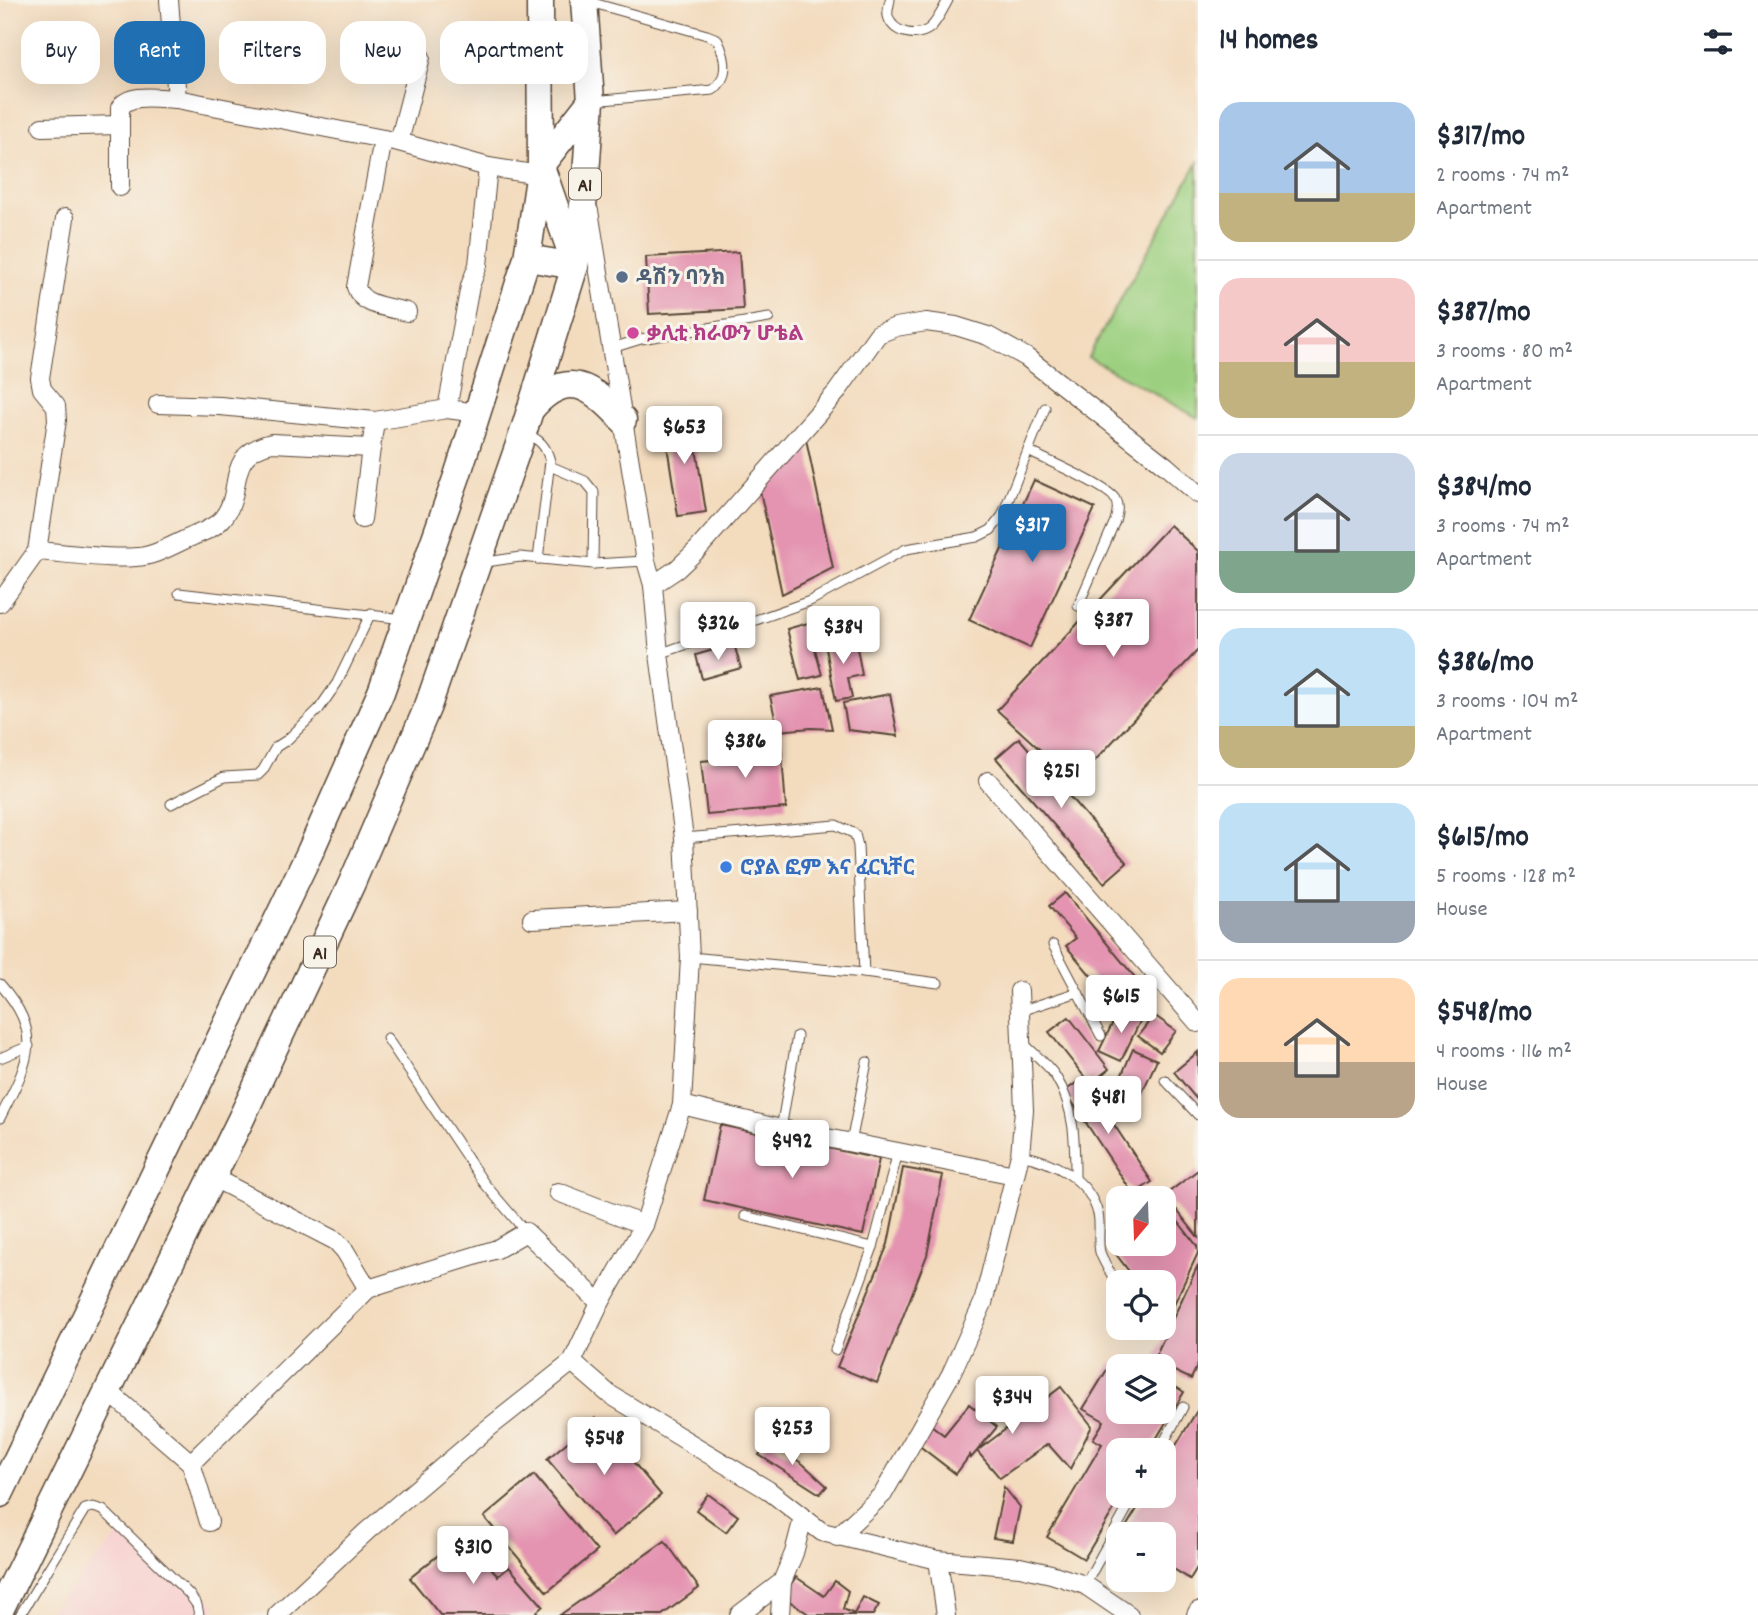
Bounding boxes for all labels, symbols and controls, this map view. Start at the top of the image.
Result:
chip: Buy [21,21,100,84]
chip: Rent [114,21,205,84]
chip: Filters [219,21,326,84]
chip: New [340,21,426,84]
chip: Apartment [440,21,588,84]
text: 14 homes [1219,21,1318,64]
icon: filters [1699,23,1737,61]
text: $317/mo [1436,117,1525,160]
icon: home [1275,130,1359,214]
text: 2 rooms · 74 m² [1436,160,1569,193]
road number: A1 [569,168,601,200]
text: Apartment [1436,193,1532,226]
place label: ዳሽን ባንክ [636,265,725,295]
marker: ዳሽን ባንክ [614,269,630,285]
text: $387/mo [1436,293,1531,336]
icon: home [1275,306,1359,390]
place label: ቃሊቲ ክራውን ሆቴል [647,321,804,351]
marker: ቃሊቲ ክራውን ሆቴል [625,325,641,341]
text: 3 rooms · 80 m² [1436,336,1573,369]
text: Apartment [1436,369,1532,402]
pin: $653 [643,406,725,466]
text: $653 [662,412,706,445]
text: $384/mo [1436,468,1532,511]
icon: home [1275,481,1359,565]
pin: $317 [991,504,1073,564]
text: $317 [1014,510,1050,543]
text: 3 rooms · 74 m² [1436,511,1570,544]
text: Apartment [1436,544,1532,577]
pin: $387 [1072,600,1154,659]
pin: $326 [677,602,759,662]
text: $387 [1093,605,1133,638]
pin: $384 [802,606,884,666]
text: $326 [696,608,740,641]
text: $384 [823,612,863,645]
text: $386/mo [1436,643,1534,686]
icon: home [1275,656,1359,740]
text: 3 rooms · 104 m² [1436,686,1578,719]
text: Apartment [1436,719,1532,752]
pin: $386 [704,720,786,780]
text: $386 [724,726,766,759]
pin: $251 [1020,750,1102,810]
text: $251 [1042,756,1080,789]
text: $615/mo [1436,818,1529,861]
icon: home [1275,831,1359,915]
place label: ሮያል ፎም እና ፈርኒቸር [740,855,915,885]
marker: ሮያል ፎም እና ፈርኒቸር [718,859,734,875]
text: 5 rooms · 128 m² [1436,861,1576,894]
text: House [1436,894,1488,927]
road number: A1 [304,936,336,968]
pin: $615 [1080,976,1162,1035]
text: $615 [1102,981,1140,1014]
text: $548/mo [1436,993,1532,1036]
icon: home [1275,1006,1359,1090]
text: 4 rooms · 116 m² [1436,1036,1572,1069]
text: House [1436,1069,1488,1102]
pin: $481 [1067,1076,1149,1136]
text: $481 [1090,1082,1126,1115]
pin: $492 [751,1120,833,1180]
text: $492 [771,1126,813,1159]
north arrow [1106,1186,1176,1256]
map controls [1106,1186,1176,1592]
button: locate [1106,1270,1176,1340]
button: layers [1106,1354,1176,1424]
pin: $344 [971,1376,1053,1436]
text: $344 [992,1382,1032,1415]
pin: $253 [751,1408,833,1467]
text: $253 [771,1413,813,1446]
pin: $548 [563,1418,645,1477]
text: $548 [583,1423,625,1456]
button: + [1106,1438,1176,1508]
button: − [1106,1522,1176,1592]
pin: $310 [432,1526,514,1586]
text: $310 [453,1532,493,1565]

